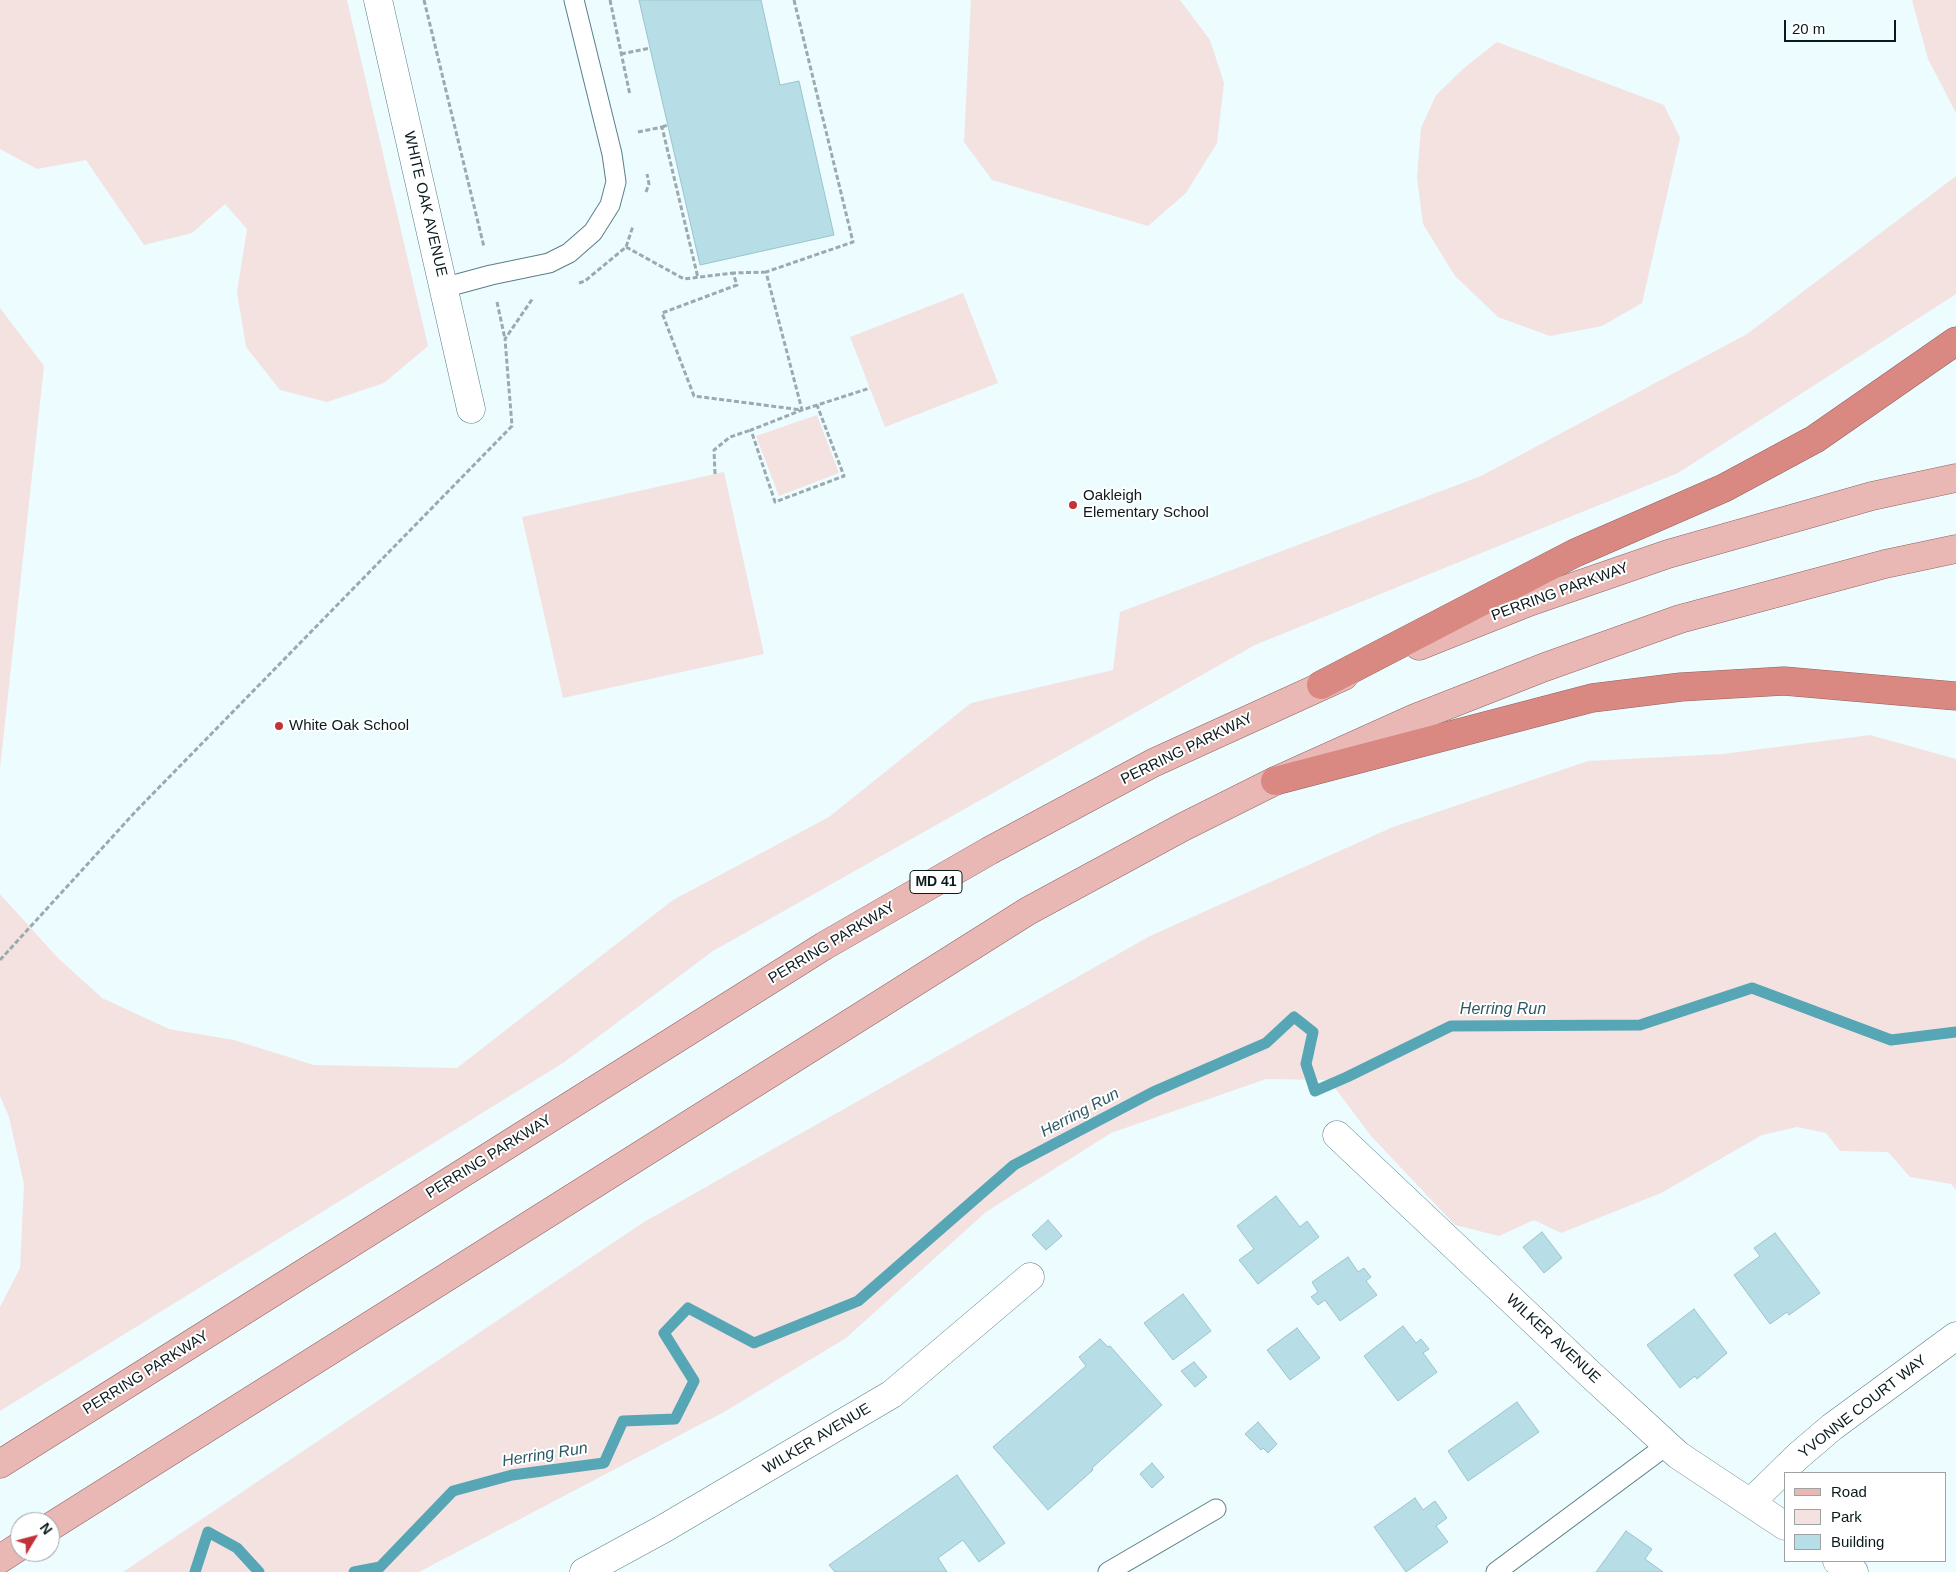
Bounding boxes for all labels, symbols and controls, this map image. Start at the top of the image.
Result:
scale bar [1786,10,1898,42]
text: 20 m [1792,20,1825,37]
street label: WHITE OAK AVENUE [399,129,451,279]
place label: Oakleigh Elementary School [1083,487,1209,522]
marker: Oakleigh Elementary School [1067,499,1079,511]
street label: PERRING PARKWAY [1489,559,1631,625]
street label: PERRING PARKWAY [1118,709,1256,789]
place label: White Oak School [289,717,409,735]
marker: White Oak School [273,720,285,732]
road number: MD 41 [910,870,962,894]
street label: PERRING PARKWAY [765,898,899,988]
water label: Herring Run [1460,1000,1546,1020]
water label: Herring Run [1037,1084,1123,1142]
street label: PERRING PARKWAY [423,1111,555,1203]
street label: WILKER AVENUE [1502,1291,1604,1387]
street label: PERRING PARKWAY [80,1327,212,1419]
street label: YVONNE COURT WAY [1796,1352,1930,1462]
street label: WILKER AVENUE [760,1400,874,1478]
water label: Herring Run [501,1439,589,1471]
legend [1784,1472,1946,1562]
text: Road [1831,1483,1867,1500]
text: Park [1831,1508,1862,1525]
north arrow [10,1512,60,1562]
text: N [37,1520,56,1537]
text: Building [1831,1533,1884,1550]

